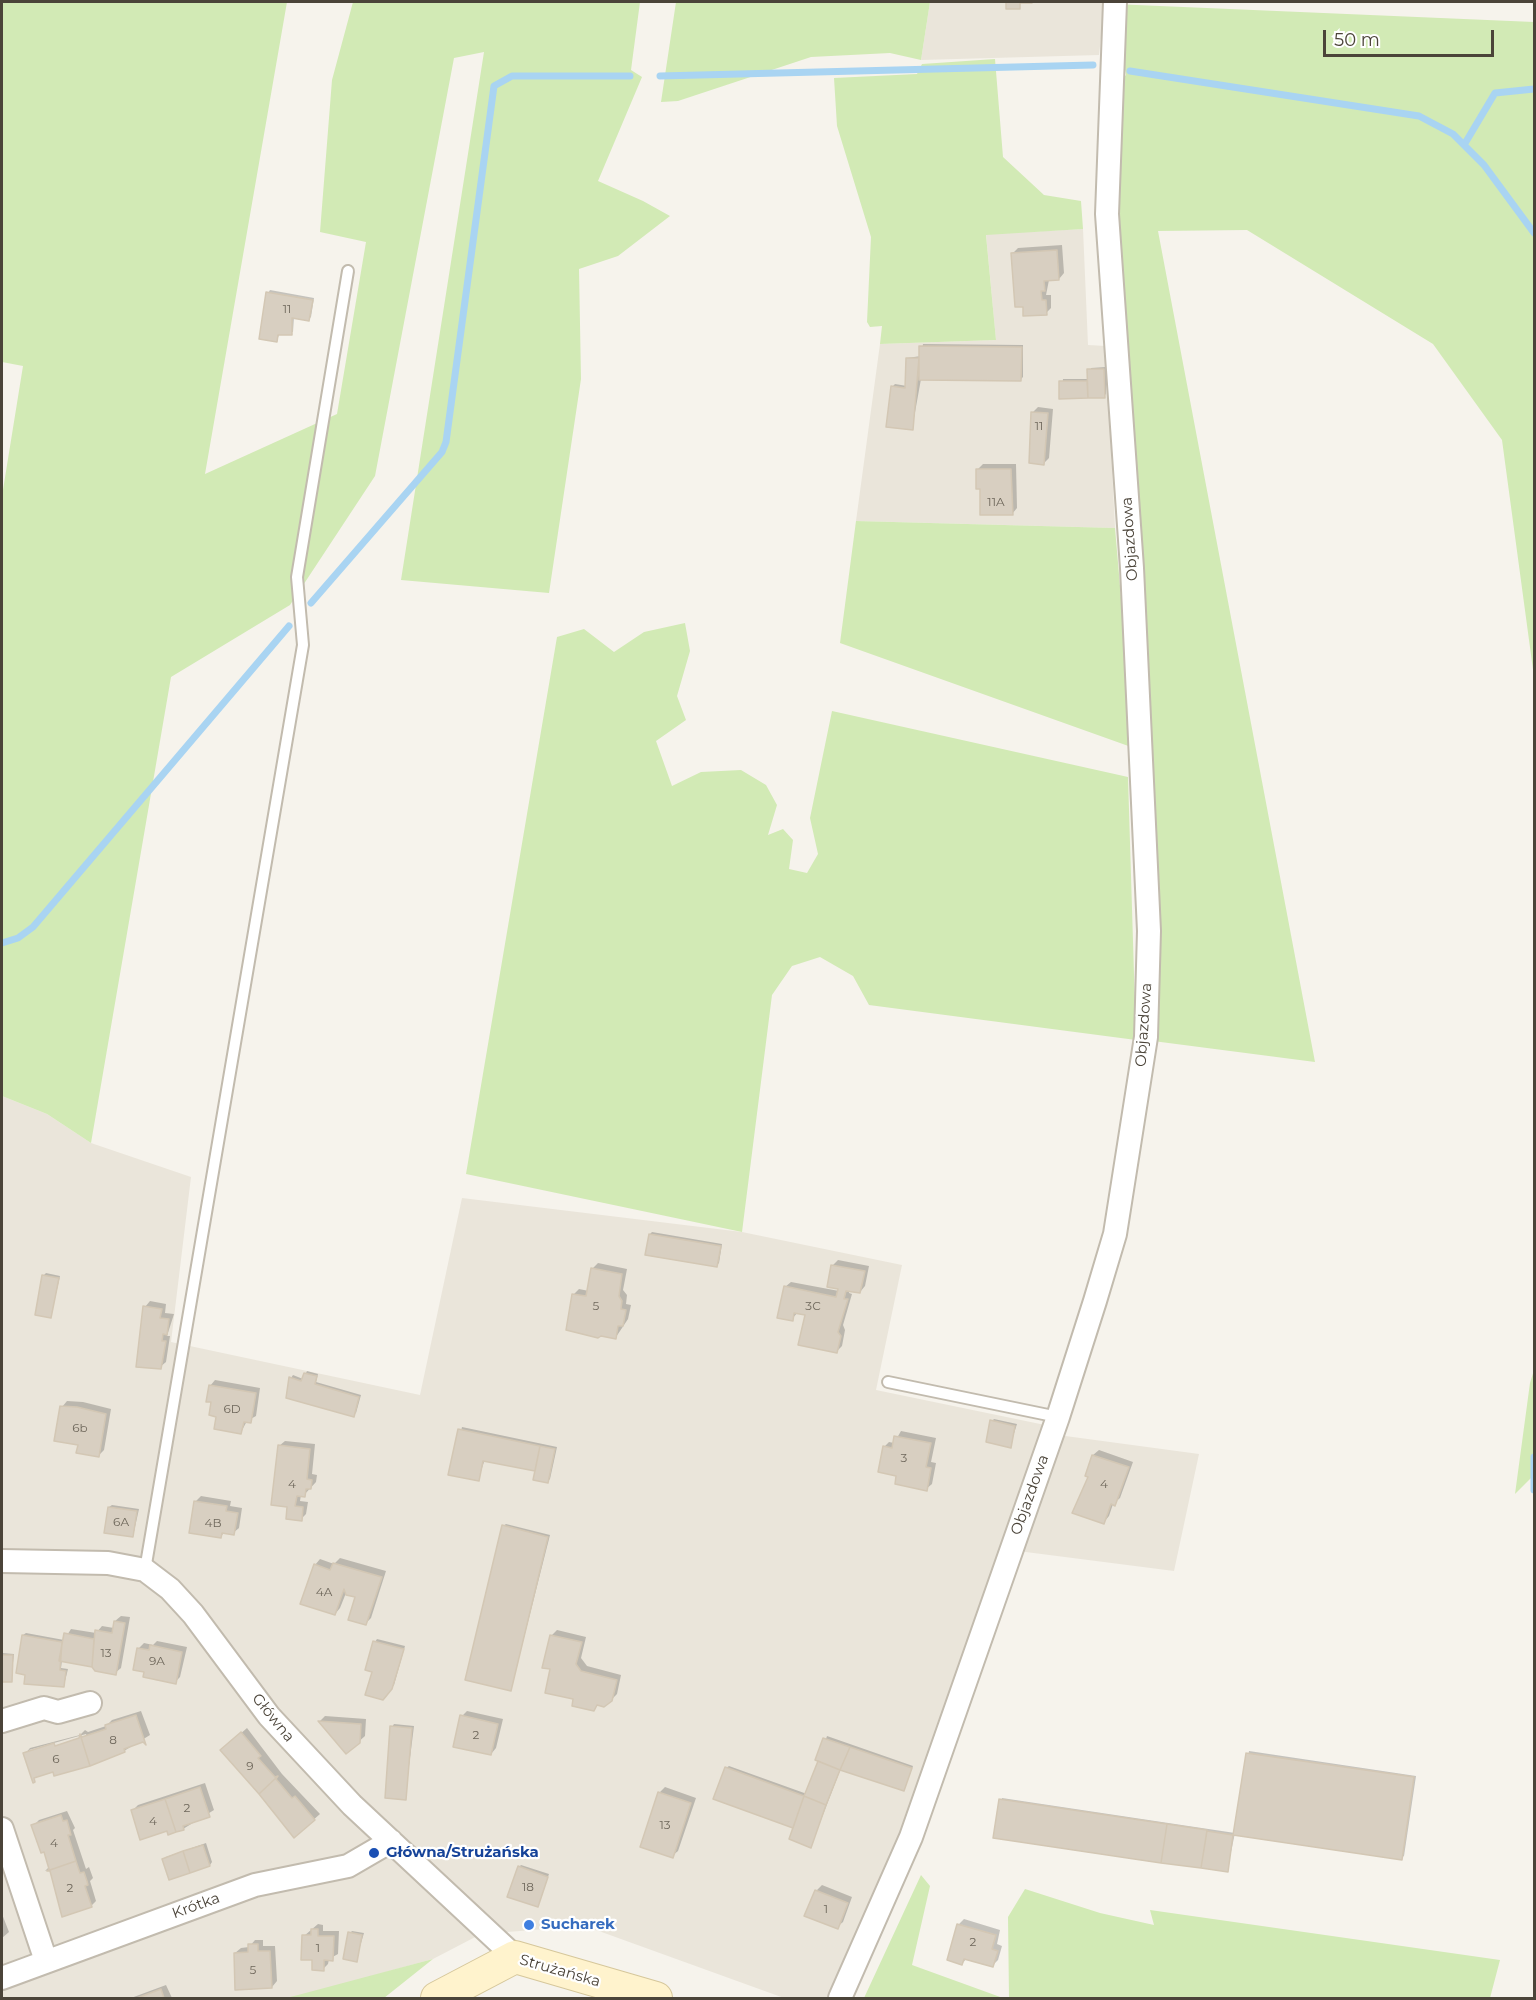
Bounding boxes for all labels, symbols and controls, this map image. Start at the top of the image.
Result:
scale bar [1326,18,1497,56]
text: 50 m [1334,29,1380,51]
house number: 11 [283,302,291,316]
house number: 11 [1035,419,1043,433]
house number: 11A [987,495,1005,509]
street label: Objazdowa [1118,496,1142,582]
street label: Objazdowa [1132,982,1156,1068]
house number: 5 [593,1299,599,1313]
house number: 3C [805,1299,821,1313]
house number: 6D [223,1402,241,1416]
house number: 6b [72,1421,88,1435]
house number: 3 [901,1451,907,1465]
street label: Objazdowa [1007,1452,1053,1538]
house number: 4 [288,1477,296,1491]
house number: 4 [1100,1477,1108,1491]
house number: 6A [113,1515,129,1529]
house number: 4B [205,1516,221,1530]
house number: 4A [316,1585,332,1599]
house number: 13 [100,1646,112,1660]
house number: 9A [149,1654,165,1668]
street label: Główna [248,1690,298,1746]
house number: 2 [473,1728,479,1742]
house number: 8 [109,1733,117,1747]
house number: 6 [52,1752,60,1766]
house number: 9 [246,1759,254,1773]
house number: 2 [184,1801,190,1815]
house number: 4 [149,1814,157,1828]
house number: 13 [659,1818,671,1832]
house number: 4 [50,1836,58,1850]
place label: Główna/Strużańska [386,1844,539,1862]
marker: Główna/Strużańska [367,1846,381,1860]
house number: 18 [522,1880,534,1894]
house number: 2 [67,1881,73,1895]
street label: Krótka [170,1889,222,1923]
house number: 1 [824,1902,828,1916]
place label: Sucharek [541,1916,615,1934]
marker: Sucharek [522,1918,536,1932]
house number: 2 [970,1935,976,1949]
house number: 1 [316,1941,320,1955]
street label: Strużańska [518,1951,602,1991]
house number: 5 [250,1963,256,1977]

